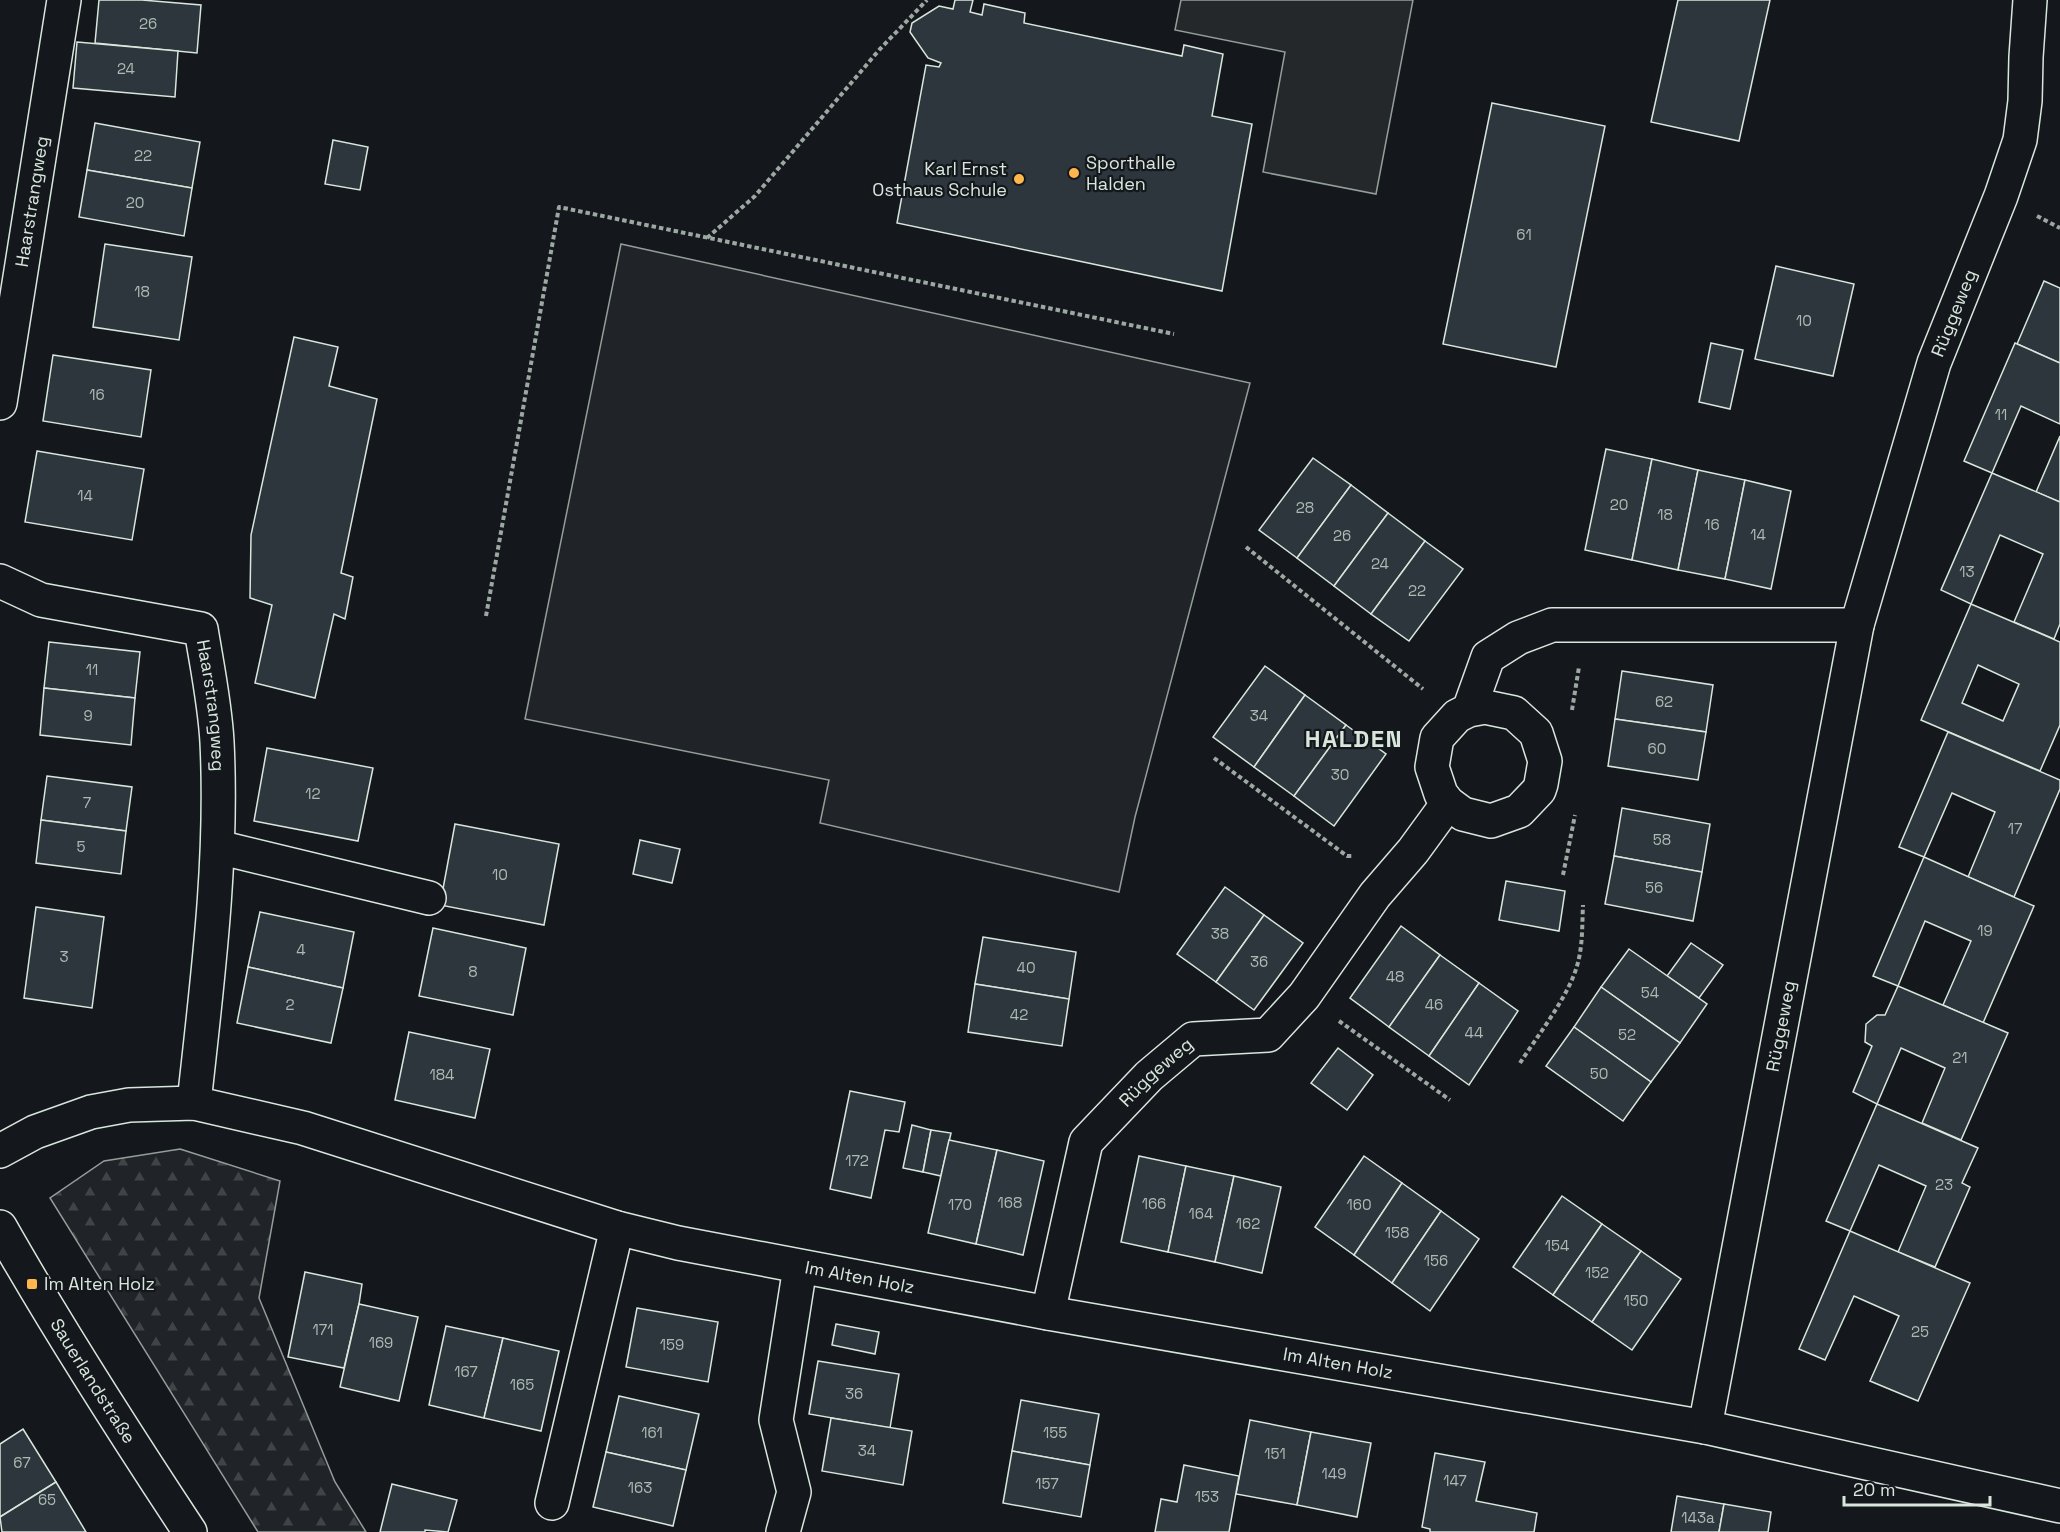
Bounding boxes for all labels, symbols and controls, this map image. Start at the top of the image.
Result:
house number: 26 [139,14,157,33]
house number: 24 [117,59,135,78]
street label: Haarstrangweg [10,134,53,269]
house number: 22 [134,146,152,165]
place label: Sporthalle Halden [1086,151,1176,195]
place label: Karl Ernst Osthaus Schule [872,157,1007,201]
marker: Sporthalle Halden [1067,166,1081,180]
marker: Karl Ernst Osthaus Schule [1012,172,1026,186]
house number: 20 [126,193,144,212]
house number: 61 [1516,225,1532,244]
street label: Rüggeweg [1926,266,1981,360]
house number: 18 [134,282,150,301]
house number: 10 [1796,311,1812,330]
house number: 16 [89,385,105,404]
house number: 11 [1995,405,2007,424]
house number: 14 [77,486,93,505]
house number: 20 [1610,495,1628,514]
house number: 28 [1296,498,1314,517]
house number: 18 [1657,505,1673,524]
house number: 16 [1704,515,1720,534]
house number: 14 [1750,525,1766,544]
house number: 26 [1333,526,1351,545]
house number: 24 [1371,554,1389,573]
house number: 13 [1959,562,1975,581]
house number: 22 [1408,581,1426,600]
street label: Haarstrangweg [192,638,230,772]
house number: 11 [86,660,98,679]
house number: 62 [1655,692,1673,711]
house number: 9 [83,706,93,725]
house number: 34 [1250,706,1268,725]
district label: HALDEN [1305,723,1403,754]
house number: 60 [1648,739,1666,758]
house number: 30 [1331,765,1349,784]
house number: 12 [305,784,321,803]
house number: 7 [83,793,91,812]
house number: 17 [2008,819,2022,838]
house number: 58 [1653,830,1671,849]
house number: 5 [77,837,86,856]
house number: 10 [492,865,508,884]
house number: 56 [1645,878,1663,897]
house number: 19 [1977,921,1993,940]
house number: 38 [1211,924,1229,943]
house number: 4 [296,940,306,959]
house number: 3 [59,947,69,966]
house number: 36 [1250,952,1268,971]
house number: 40 [1017,958,1036,977]
house number: 8 [468,962,478,981]
house number: 48 [1386,967,1404,986]
street label: Rüggeweg [1761,978,1800,1074]
house number: 54 [1641,983,1659,1002]
house number: 2 [285,995,295,1014]
house number: 46 [1425,995,1443,1014]
house number: 42 [1010,1005,1028,1024]
house number: 44 [1465,1023,1483,1042]
house number: 52 [1618,1025,1636,1044]
street label: Rüggeweg [1114,1032,1197,1112]
house number: 21 [1952,1048,1968,1067]
house number: 50 [1590,1064,1608,1083]
house number: 184 [430,1065,455,1084]
house number: 172 [845,1151,869,1170]
house number: 23 [1935,1175,1953,1194]
house number: 168 [998,1193,1022,1212]
house number: 166 [1142,1194,1166,1213]
house number: 170 [948,1195,972,1214]
house number: 160 [1346,1195,1372,1214]
house number: 164 [1189,1204,1213,1223]
house number: 162 [1236,1214,1260,1233]
house number: 158 [1385,1223,1409,1242]
house number: 154 [1545,1236,1569,1255]
house number: 156 [1424,1251,1448,1270]
street label: Im Alten Holz [803,1255,916,1298]
house number: 152 [1585,1263,1609,1282]
place label: Im Alten Holz [44,1272,155,1295]
marker: Im Alten Holz [25,1277,39,1291]
house number: 150 [1624,1291,1648,1310]
street label: Sauerlandstraße [45,1314,141,1448]
house number: 171 [313,1320,333,1339]
house number: 25 [1911,1322,1929,1341]
house number: 169 [369,1333,393,1352]
house number: 159 [660,1335,684,1354]
street label: Im Alten Holz [1281,1342,1395,1384]
house number: 167 [454,1362,478,1381]
house number: 165 [510,1375,534,1394]
house number: 36 [845,1384,863,1403]
house number: 161 [641,1423,663,1442]
house number: 155 [1043,1423,1067,1442]
house number: 34 [858,1441,876,1460]
house number: 151 [1264,1444,1286,1463]
house number: 67 [13,1453,31,1472]
house number: 149 [1322,1464,1346,1483]
scale bar [1844,1469,1990,1507]
house number: 147 [1443,1471,1467,1490]
house number: 157 [1035,1474,1059,1493]
house number: 163 [628,1478,652,1497]
text: 20 m [1853,1478,1896,1501]
house number: 153 [1195,1487,1219,1506]
house number: 65 [38,1490,56,1509]
house number: 143a [1681,1508,1715,1527]

